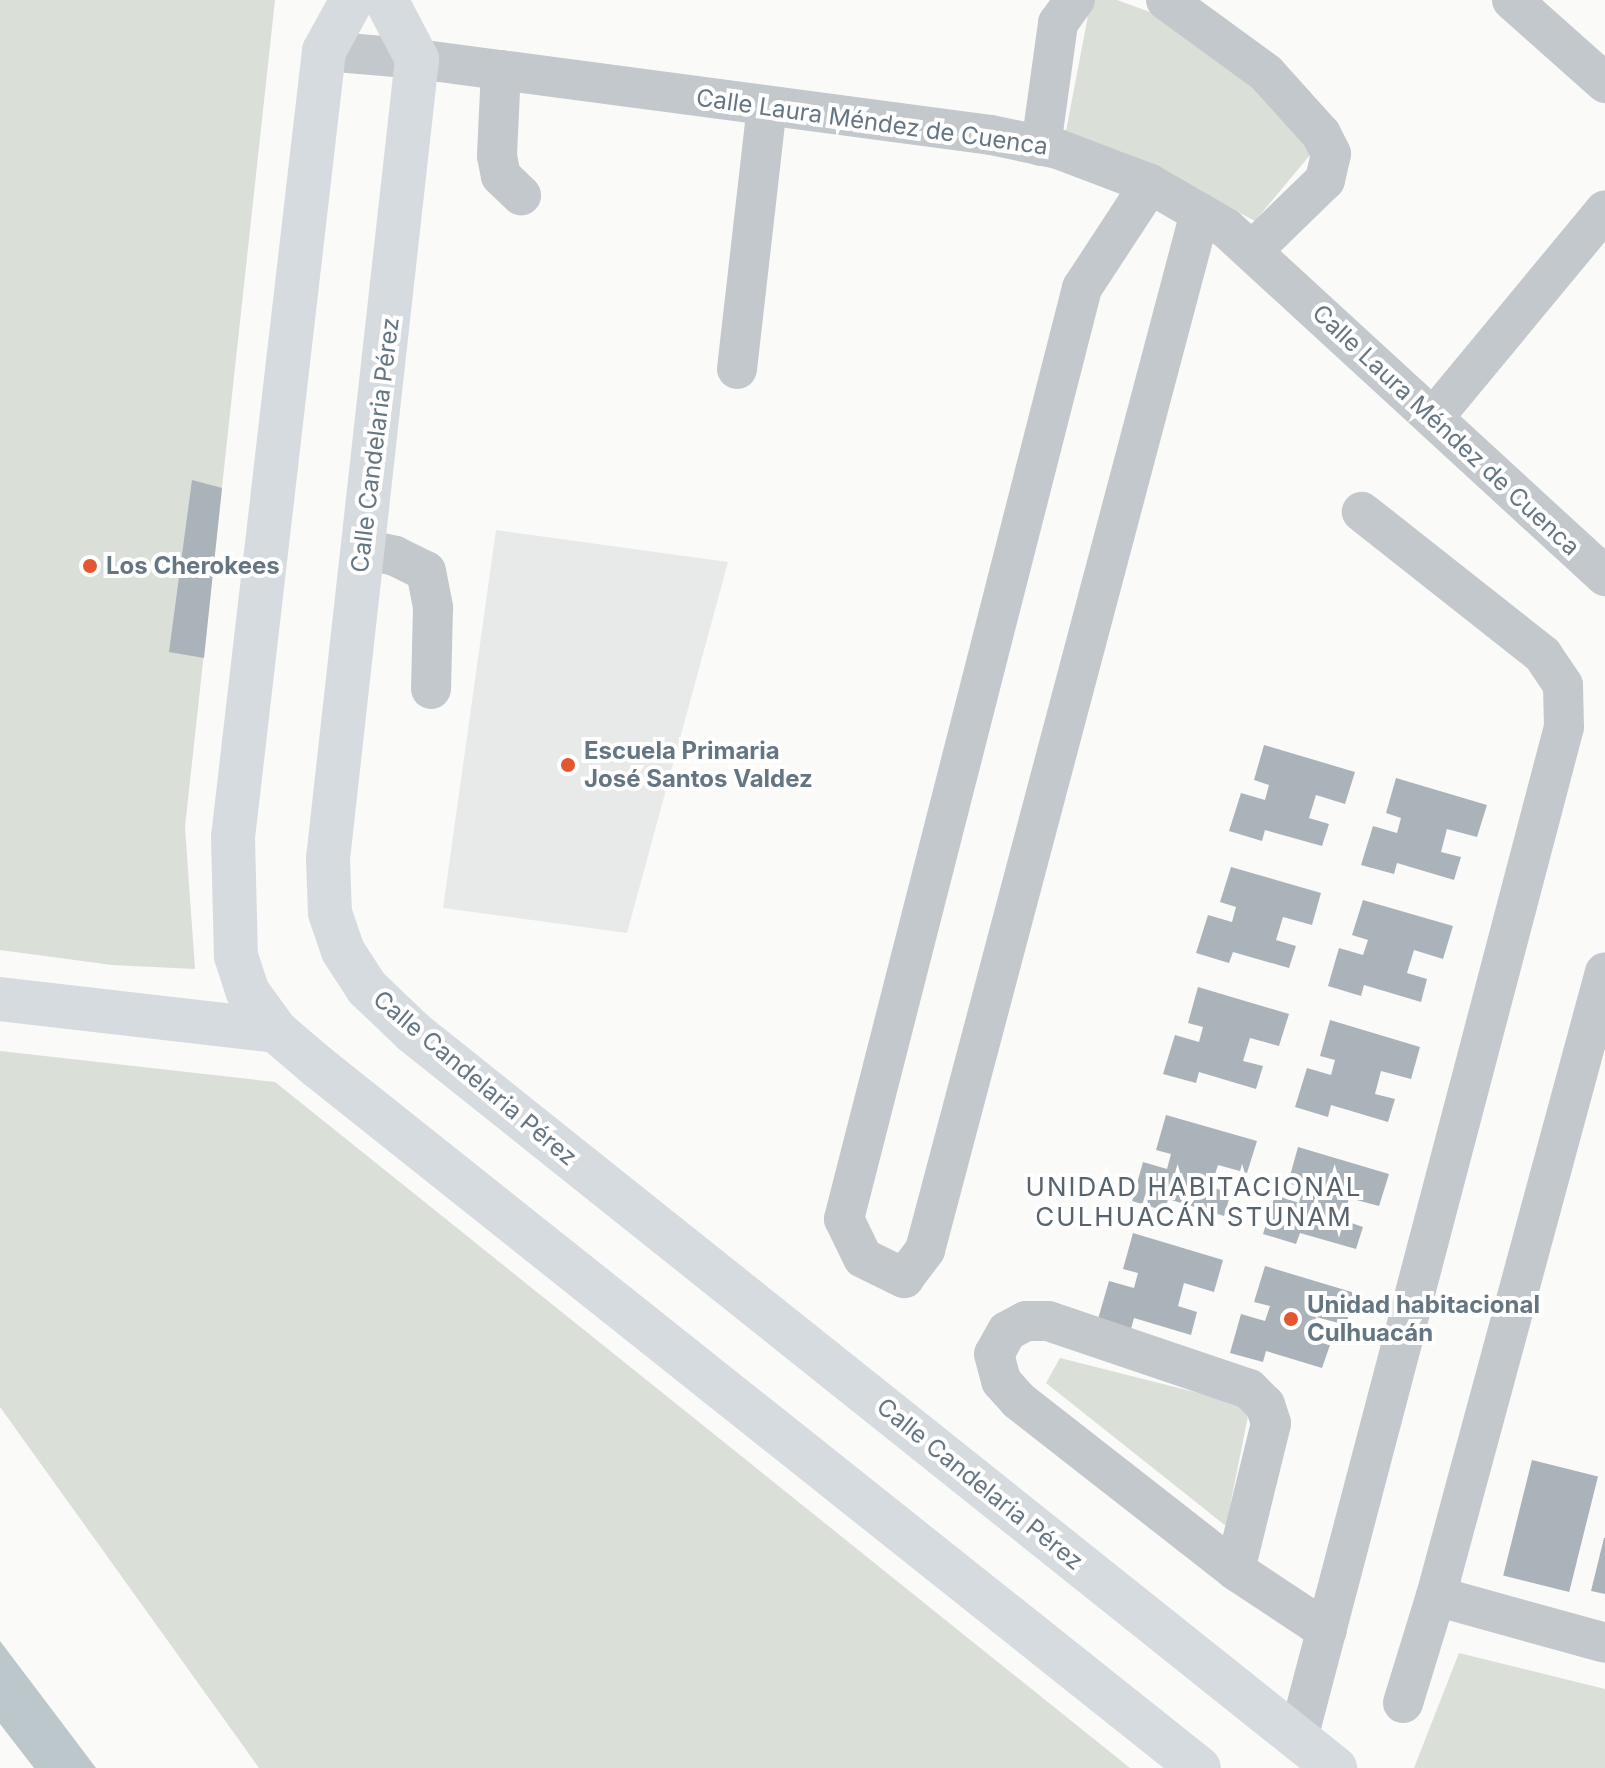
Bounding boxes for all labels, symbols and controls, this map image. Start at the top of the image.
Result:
street label: Calle Laura Méndez de Cuenca [694,83,1050,161]
street label: Calle Laura Méndez de Cuenca [1306,298,1586,562]
street label: Calle Candelaria Pérez [345,316,405,574]
place label: Los Cherokees [106,552,280,580]
marker: Los Cherokees [81,557,99,575]
place label: Escuela Primaria José Santos Valdez [584,737,813,793]
marker: Escuela Primaria José Santos Valdez [559,756,577,774]
street label: Calle Candelaria Pérez [367,984,583,1172]
district label: UNIDAD HABITACIONAL CULHUACÁN STUNAM [1026,1171,1362,1232]
place label: Unidad habitacional Culhuacán [1307,1291,1540,1347]
marker: Unidad habitacional Culhuacán [1282,1310,1300,1328]
street label: Calle Candelaria Pérez [871,1392,1089,1576]

